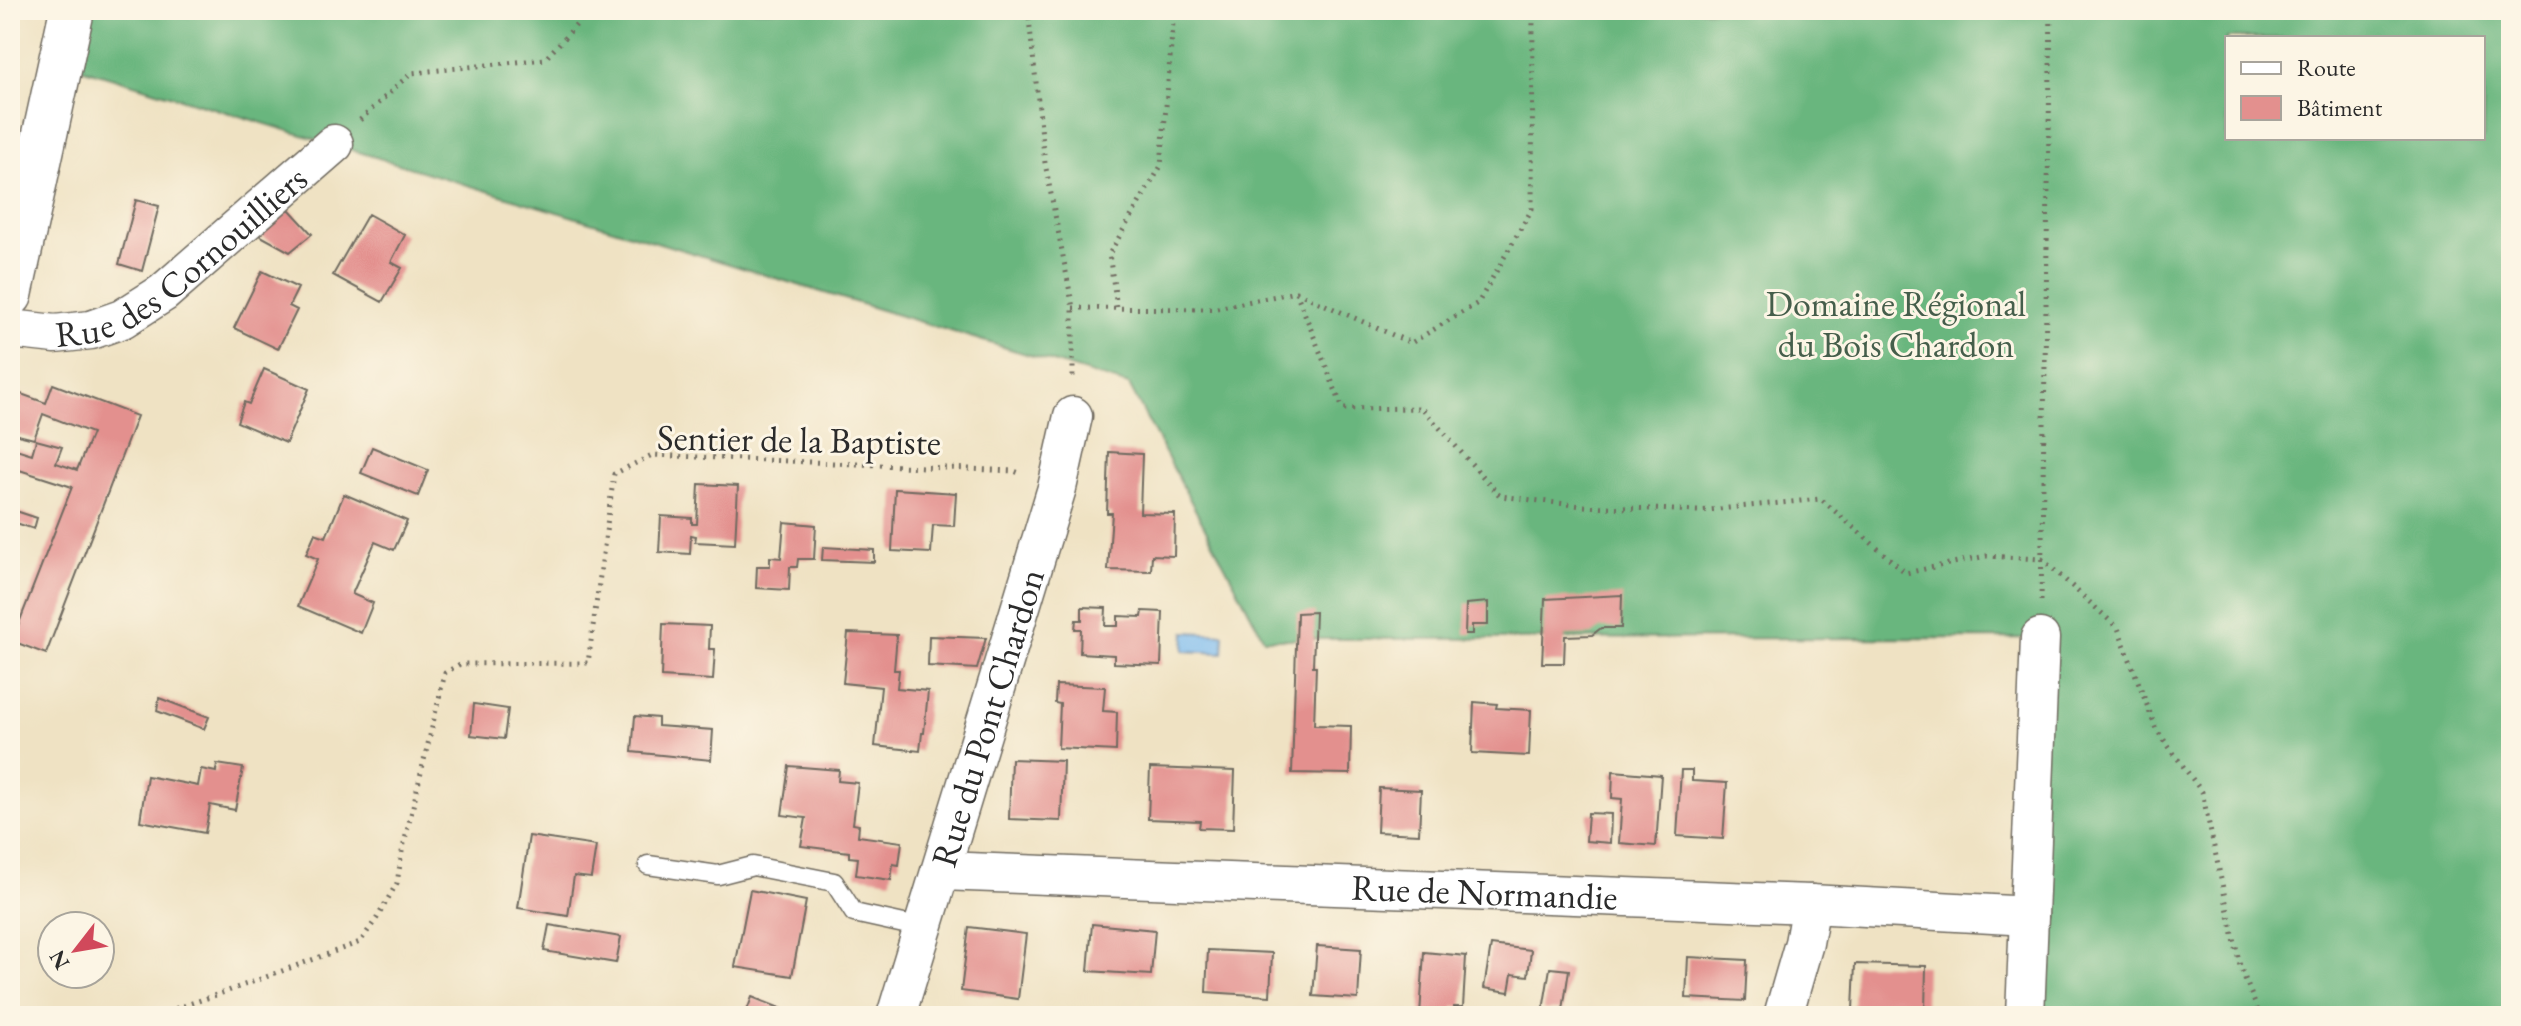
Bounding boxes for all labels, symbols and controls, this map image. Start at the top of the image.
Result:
legend [2225,36,2485,140]
text: Route [2297,52,2356,83]
text: Bâtiment [2297,92,2383,123]
street label: Rue des Cornouilliers [53,155,317,358]
park label: Domaine Régional du Bois Chardon [1766,280,2026,368]
street label: Sentier de la Baptiste [657,414,941,465]
street label: Rue du Pont Chardon [920,563,1055,873]
street label: Rue de Normandie [1351,864,1619,921]
north arrow [36,910,116,990]
text: N [42,945,76,975]

